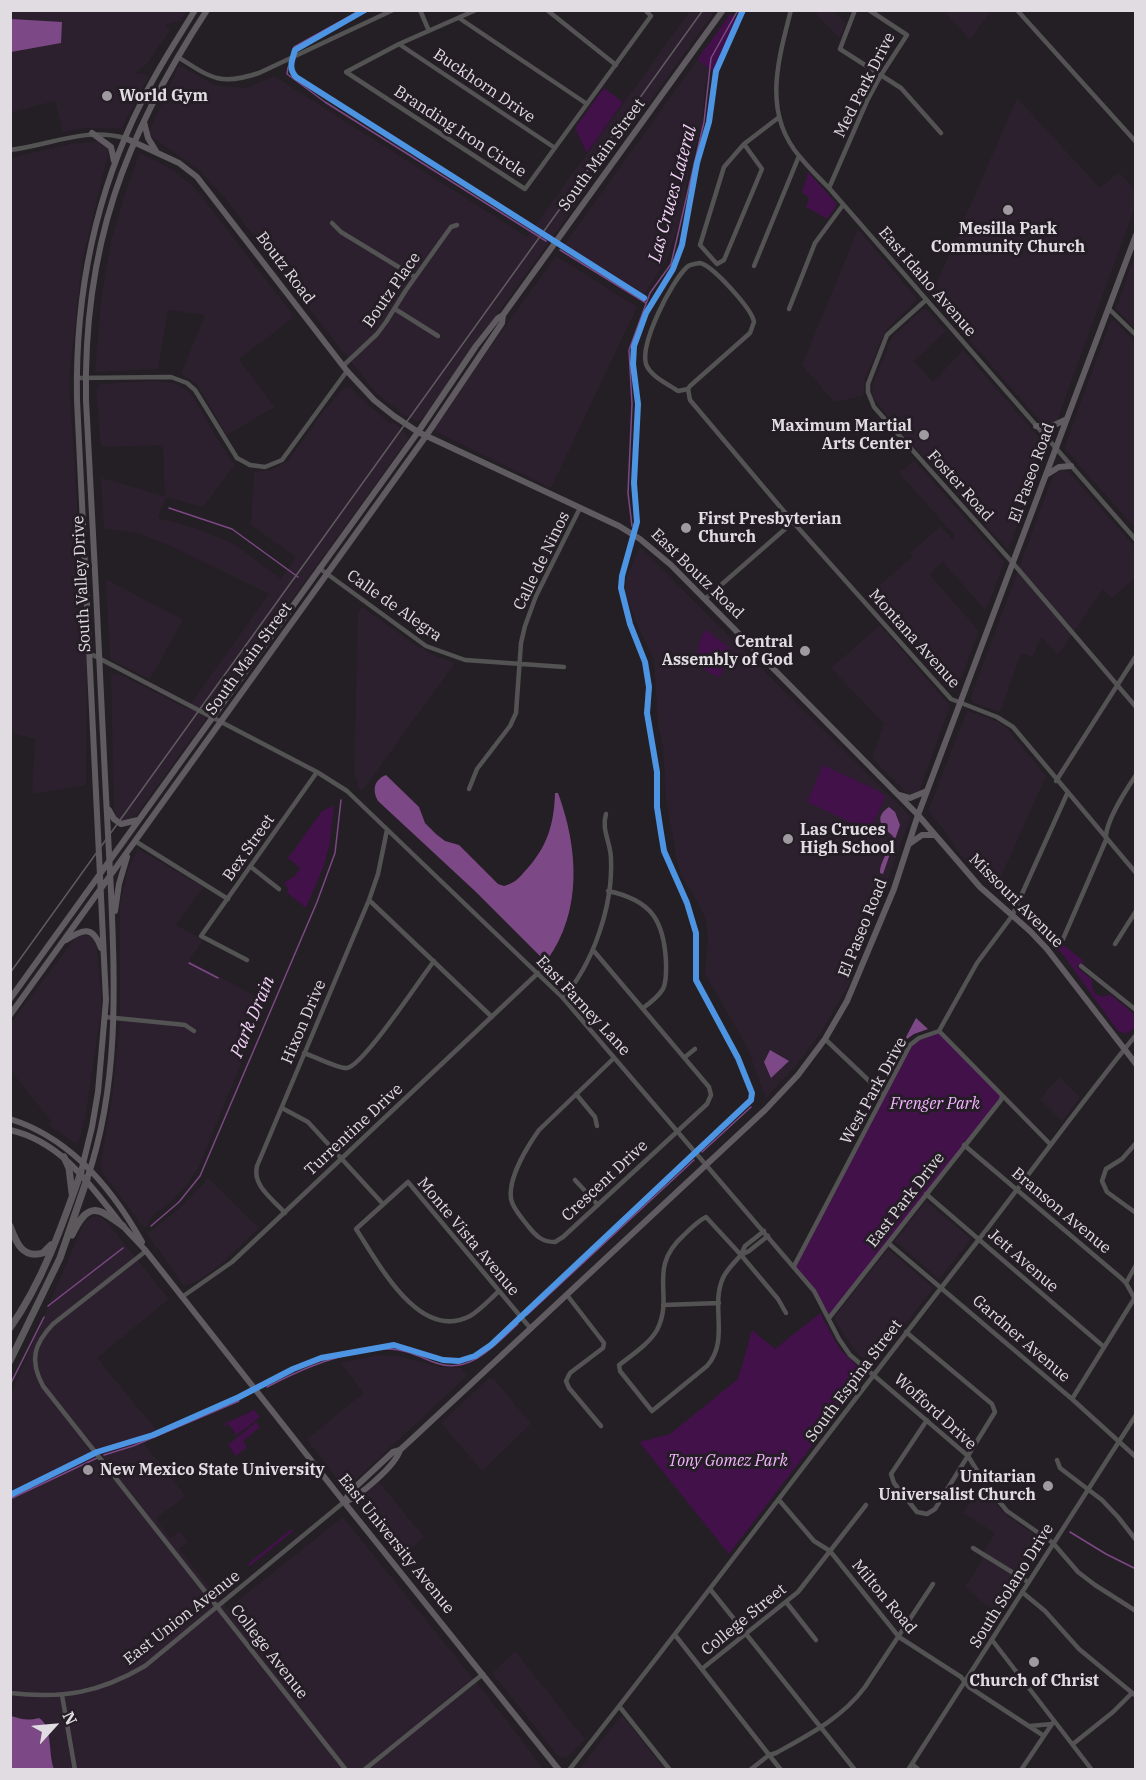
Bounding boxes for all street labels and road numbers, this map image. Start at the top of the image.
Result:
street label: Med Park Drive [830,29,900,141]
street label: Buckhorn Drive [430,45,538,127]
street label: Branding Iron Circle [390,82,530,182]
street label: South Main Street [555,95,649,215]
street label: East Idaho Avenue [874,223,980,341]
street label: Boutz Road [252,228,318,308]
street label: Boutz Place [359,249,425,331]
street label: El Paseo Road [1005,421,1059,525]
street label: Foster Road [923,446,997,526]
street label: Calle de Ninos [510,509,574,613]
street label: South Valley Drive [69,515,95,653]
street label: East Boutz Road [647,525,747,623]
street label: Calle de Alegra [343,566,445,646]
street label: Montana Avenue [865,586,963,692]
street label: South Main Street [202,599,296,719]
street label: Bex Street [219,811,279,885]
street label: Missouri Avenue [965,850,1067,952]
street label: El Paseo Road [835,876,891,980]
street label: East Farney Lane [532,952,634,1060]
street label: Hixon Drive [278,977,330,1067]
street label: West Park Drive [837,1034,911,1148]
street label: Turrentine Drive [301,1080,407,1180]
street label: Crescent Drive [558,1136,652,1226]
street label: East Park Drive [863,1149,949,1251]
street label: Branson Avenue [1007,1164,1115,1258]
street label: Monte Vista Avenue [413,1174,523,1300]
street label: Jett Avenue [984,1225,1062,1297]
street label: Gardner Avenue [968,1291,1074,1387]
street label: South Espina Street [802,1316,906,1446]
street label: Wofford Drive [890,1370,980,1454]
street label: East University Avenue [334,1470,458,1618]
street label: South Solano Drive [966,1520,1058,1652]
street label: Milton Road [848,1556,920,1638]
street label: East Union Avenue [120,1567,244,1669]
street label: College Street [698,1580,790,1660]
street label: College Avenue [226,1601,312,1703]

